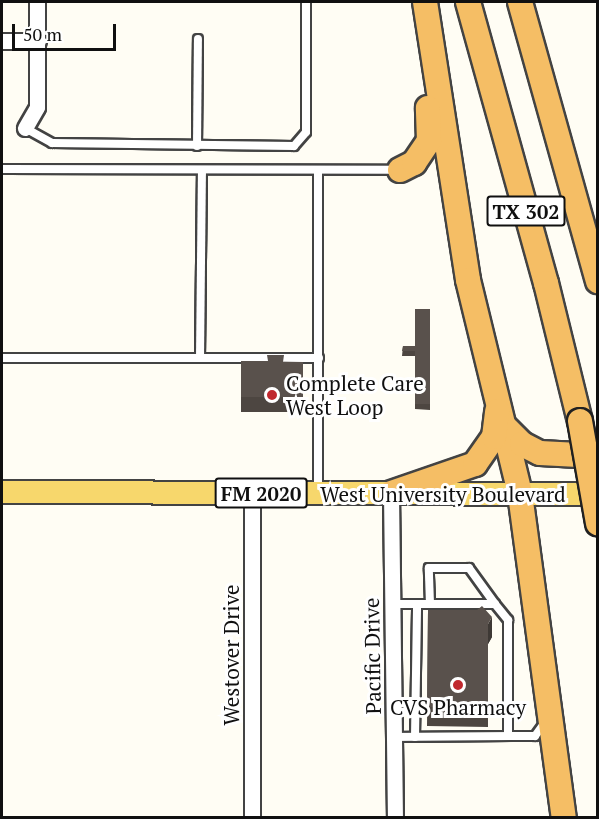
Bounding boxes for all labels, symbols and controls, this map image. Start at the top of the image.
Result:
scale bar [15,12,118,50]
text: 50 m [23,22,62,46]
road number: TX 302 [486,194,566,228]
place label: Complete Care West Loop [286,370,424,420]
marker: Complete Care West Loop [263,386,281,404]
road number: FM 2020 [214,476,308,510]
street label: West University Boulevard [320,481,566,507]
street label: Westover Drive [218,584,244,726]
street label: Pacific Drive [358,597,386,715]
marker: CVS Pharmacy [451,678,465,692]
place label: CVS Pharmacy [390,694,526,720]

